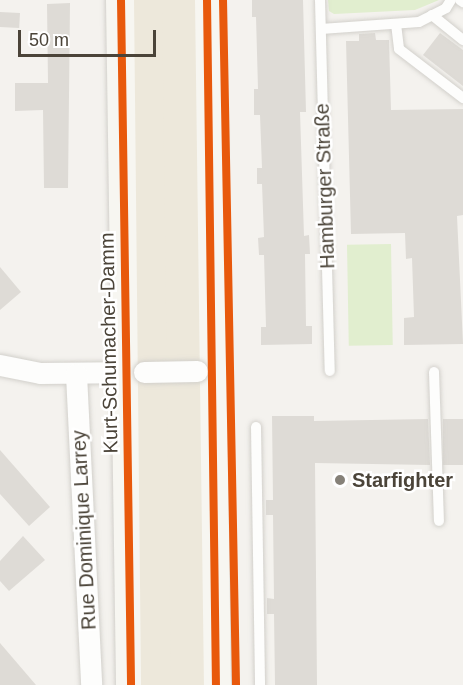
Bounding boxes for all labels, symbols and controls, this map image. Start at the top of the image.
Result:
scale bar [21,18,159,56]
text: 50 m [29,30,69,50]
street label: Hamburger Straße [310,103,340,269]
street label: Kurt-Schumacher-Damm [95,232,123,454]
street label: Rue Dominique Larrey [67,429,101,631]
place label: Starfighter [352,468,453,492]
marker: Starfighter [333,473,347,487]

